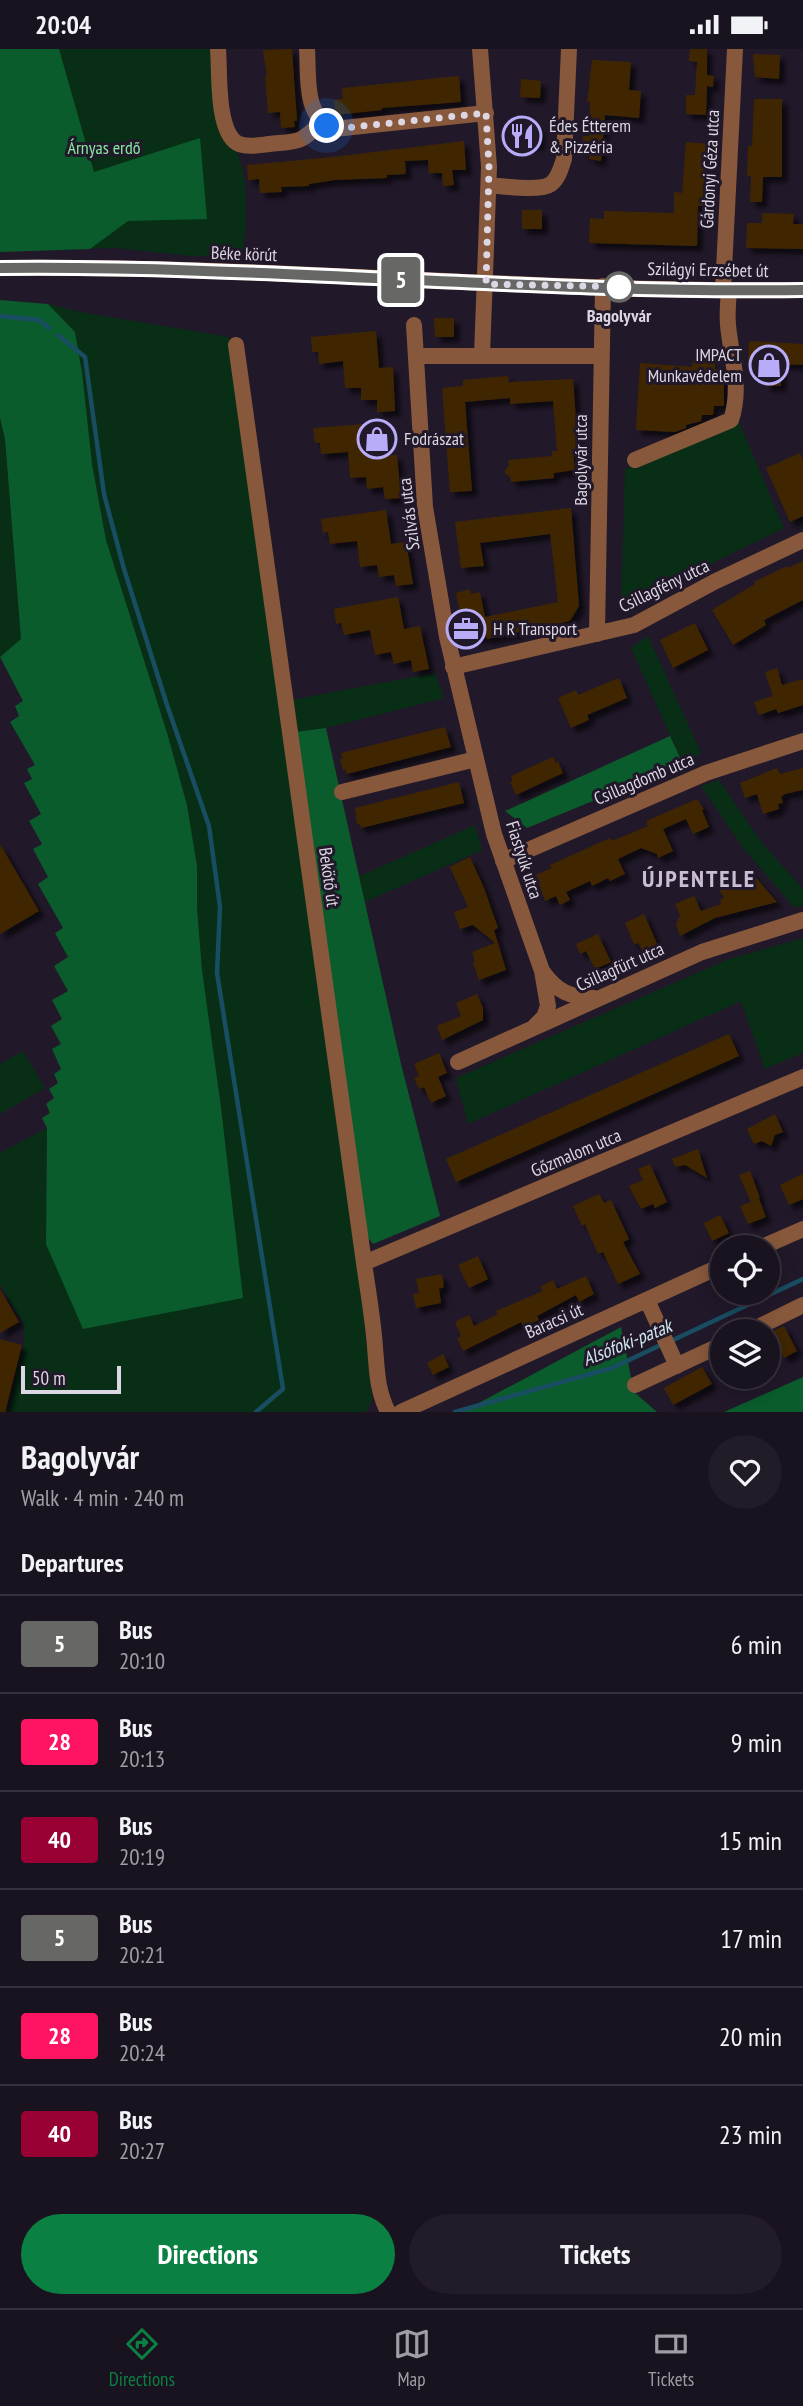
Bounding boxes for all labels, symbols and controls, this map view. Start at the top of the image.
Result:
text: 20:04 [35,8,91,41]
your location [309,108,344,143]
street label: Gárdonyi Géza utca [695,109,724,229]
place label: Édes Étterem & Pizzéria [549,114,631,158]
restaurant icon: Édes Étterem & Pizzéria [501,115,543,157]
park label: Árnyas erdő [67,136,141,159]
street label: Béke körút [211,241,278,266]
line badge: 5 [378,257,424,303]
street label: Szilágyi Erzsébet út [647,257,769,282]
text: 5 [395,264,407,295]
marker: Bagolyvár [604,272,634,302]
place label: Bagolyvár [587,304,652,327]
place label: IMPACT Munkavédelem [648,343,742,387]
shop icon: IMPACT Munkavédelem [748,344,790,386]
street label: Bagolyvár utca [569,414,592,506]
shop icon: Fodrászat [356,418,398,460]
place label: Fodrászat [404,427,464,450]
street label: Szilvás utca [393,477,424,551]
street label: Csillagfény utca [615,554,713,617]
office icon: H R Transport [445,608,487,650]
place label: H R Transport [493,617,577,640]
street label: Csillagdomb utca [590,747,697,810]
street label: Fiastyúk utca [501,818,548,902]
street label: Bekötő út [314,846,345,908]
district label: ÚJPENTELE [642,863,756,894]
street label: Csillagfürt utca [572,937,667,996]
street label: Gőzmalom utca [527,1123,624,1182]
map controls [710,1235,780,1389]
button: locate [710,1235,780,1305]
street label: Baracsi út [521,1298,586,1343]
water label: Alsófoki-patak [579,1312,677,1371]
button: layers [710,1319,780,1389]
scale bar [21,1363,121,1395]
text: 50 m [32,1366,66,1390]
text: Bagolyvár [21,1435,139,1478]
button: heart [708,1435,782,1509]
text: Walk · 4 min · 240 m [21,1483,184,1512]
text: Departures [21,1546,124,1579]
text: Bus [119,1613,152,1646]
text: 5 [54,1628,65,1659]
text: 6 min [731,1628,782,1661]
text: 20:10 [119,1646,165,1675]
text: Bus [119,1711,152,1744]
text: 28 [48,1726,71,1757]
text: 9 min [731,1726,782,1759]
text: 20:13 [119,1744,165,1773]
text: Bus [119,1809,152,1842]
text: 40 [48,1824,71,1855]
text: 15 min [719,1824,782,1857]
text: 20:19 [119,1842,165,1871]
text: Bus [119,1907,152,1940]
text: 5 [54,1922,65,1953]
text: 17 min [720,1922,782,1955]
text: 20:21 [119,1940,165,1969]
text: Bus [119,2005,152,2038]
text: 28 [48,2020,71,2051]
text: 20 min [719,2020,782,2053]
text: 20:24 [119,2038,165,2067]
text: Bus [119,2103,152,2136]
text: 40 [48,2118,71,2149]
text: 23 min [719,2118,782,2151]
text: 20:27 [119,2136,165,2165]
button: Directions [21,2214,395,2294]
button: Tickets [409,2214,782,2294]
tab: Directions [109,2325,175,2391]
tab: Map [393,2325,431,2391]
tab: Tickets [648,2325,694,2391]

